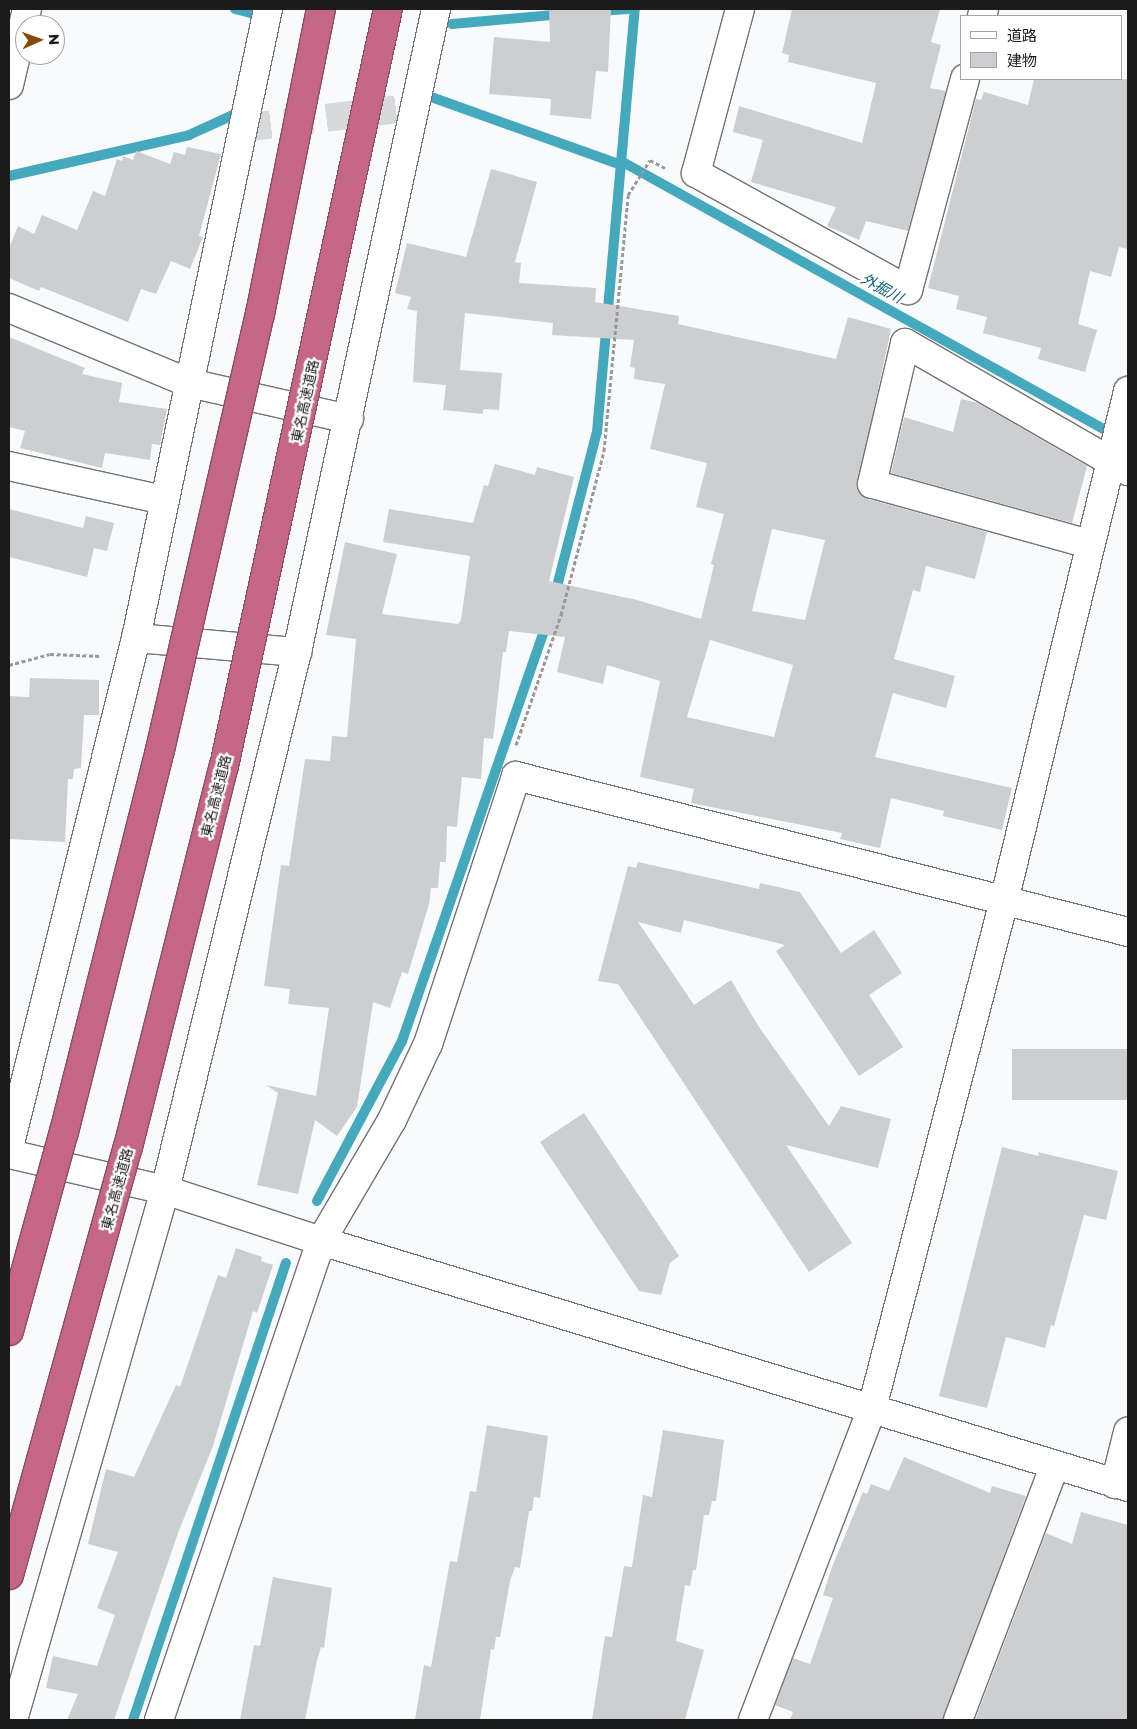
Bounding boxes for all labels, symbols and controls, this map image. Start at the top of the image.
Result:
north arrow [15,15,65,65]
legend [960,15,1122,80]
text: 道路 [1007,26,1037,45]
text: N [45,34,63,45]
text: 建物 [1007,51,1037,70]
water label: 外掘川 [858,269,906,307]
street label: 東名高速道路 [288,358,322,444]
street label: 東名高速道路 [198,753,234,839]
street label: 東名高速道路 [98,1146,136,1232]

